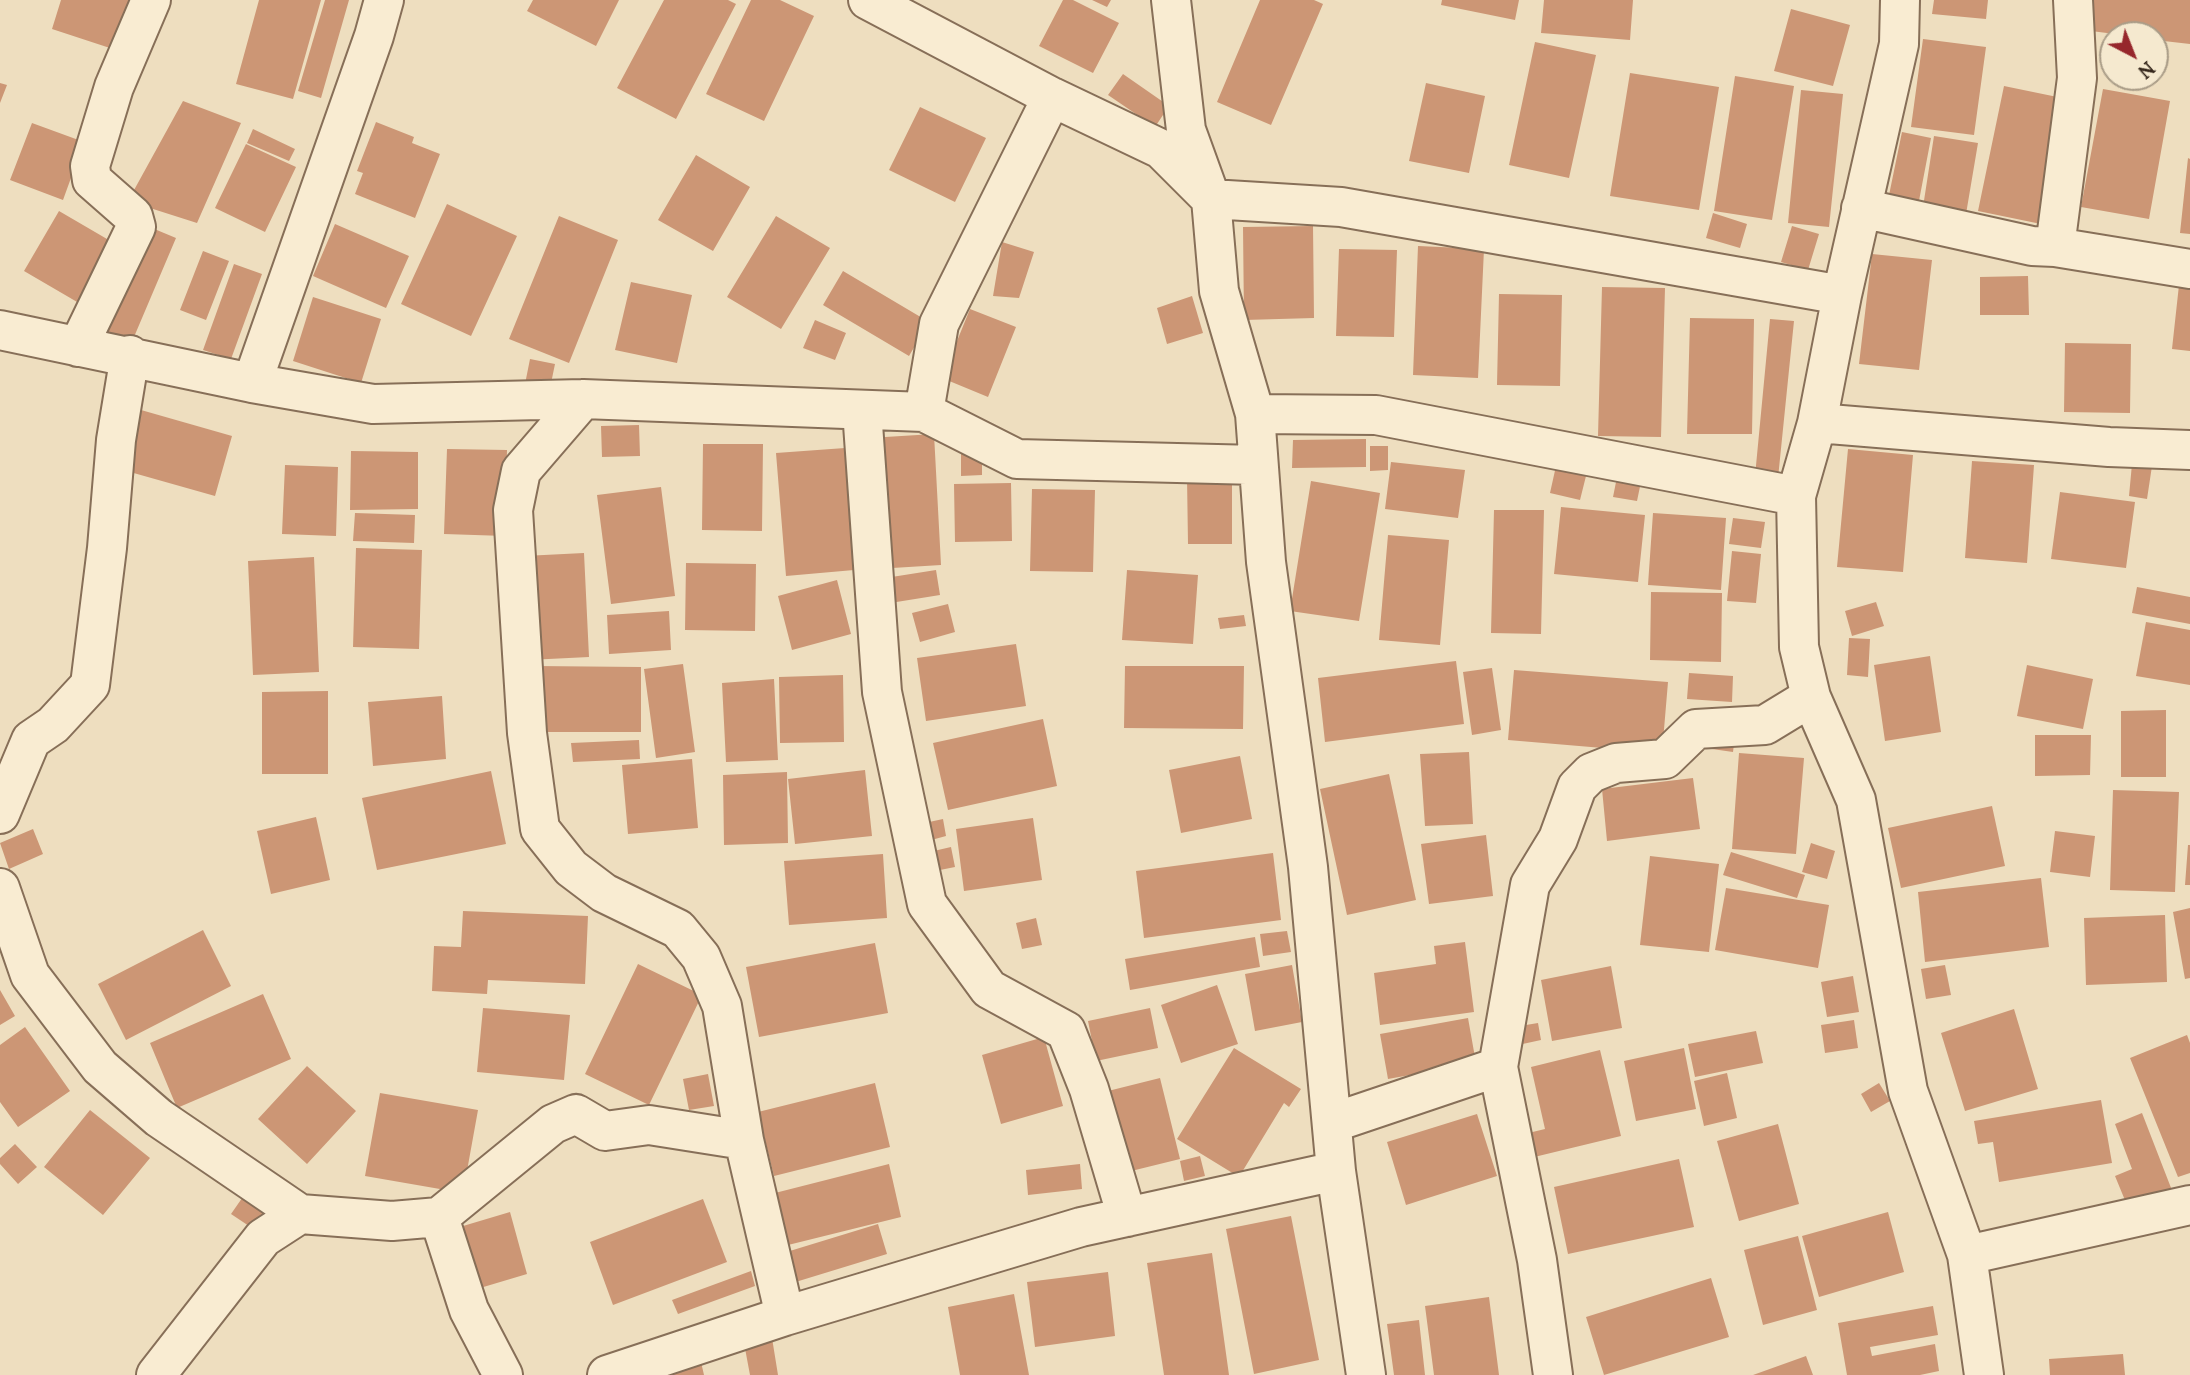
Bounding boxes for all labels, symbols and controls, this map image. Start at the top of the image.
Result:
north arrow [2099,21,2169,91]
text: N [2133,56,2160,84]

